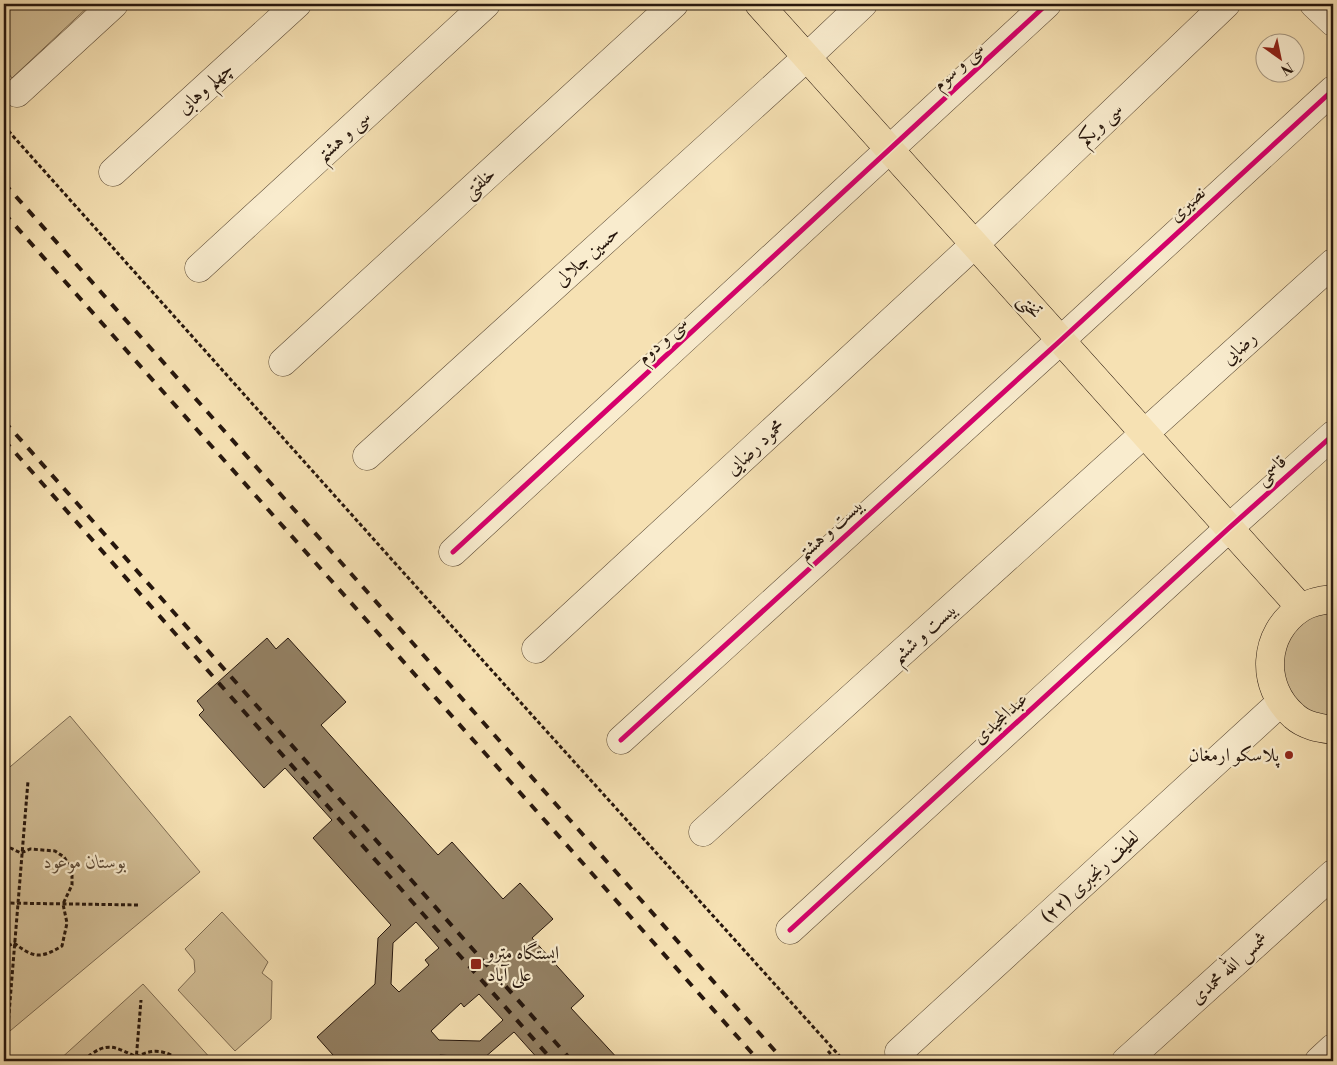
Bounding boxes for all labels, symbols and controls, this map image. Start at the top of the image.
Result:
north arrow [1254,32,1304,82]
street label: سی و سوم [927,36,992,99]
street label: چهلم وهابی [172,57,243,125]
text: N [1277,57,1296,79]
street label: سی و یکم [1073,97,1131,155]
street label: سی و هشتم [311,105,380,172]
street label: خلقتی [458,162,501,205]
street label: نصیری [1163,181,1211,227]
street label: حسین جلالی [549,220,625,292]
street label: تختی [1012,288,1048,324]
street label: سی و دوم [632,311,695,372]
street label: رضایی [1216,326,1262,371]
street label: محمود رضایی [720,414,790,481]
street label: قاسمی [1250,450,1292,491]
street label: بیست و هشتم [791,493,873,571]
street label: بیست و ششم [886,597,967,674]
street label: عبدالمجیدی [967,687,1033,749]
place label: پلاسکو ارمغان [1189,743,1280,768]
marker: پلاسکو ارمغان [1283,749,1295,761]
street label: لطیف رنجبری (۲۲) [1036,825,1144,929]
park label: بوستان موعود [44,850,127,874]
street label: شمس الله محمدی [1183,924,1273,1009]
place label: ایستگاه مترو علی آباد [485,940,559,989]
marker: ایستگاه مترو علی آباد [469,957,483,971]

